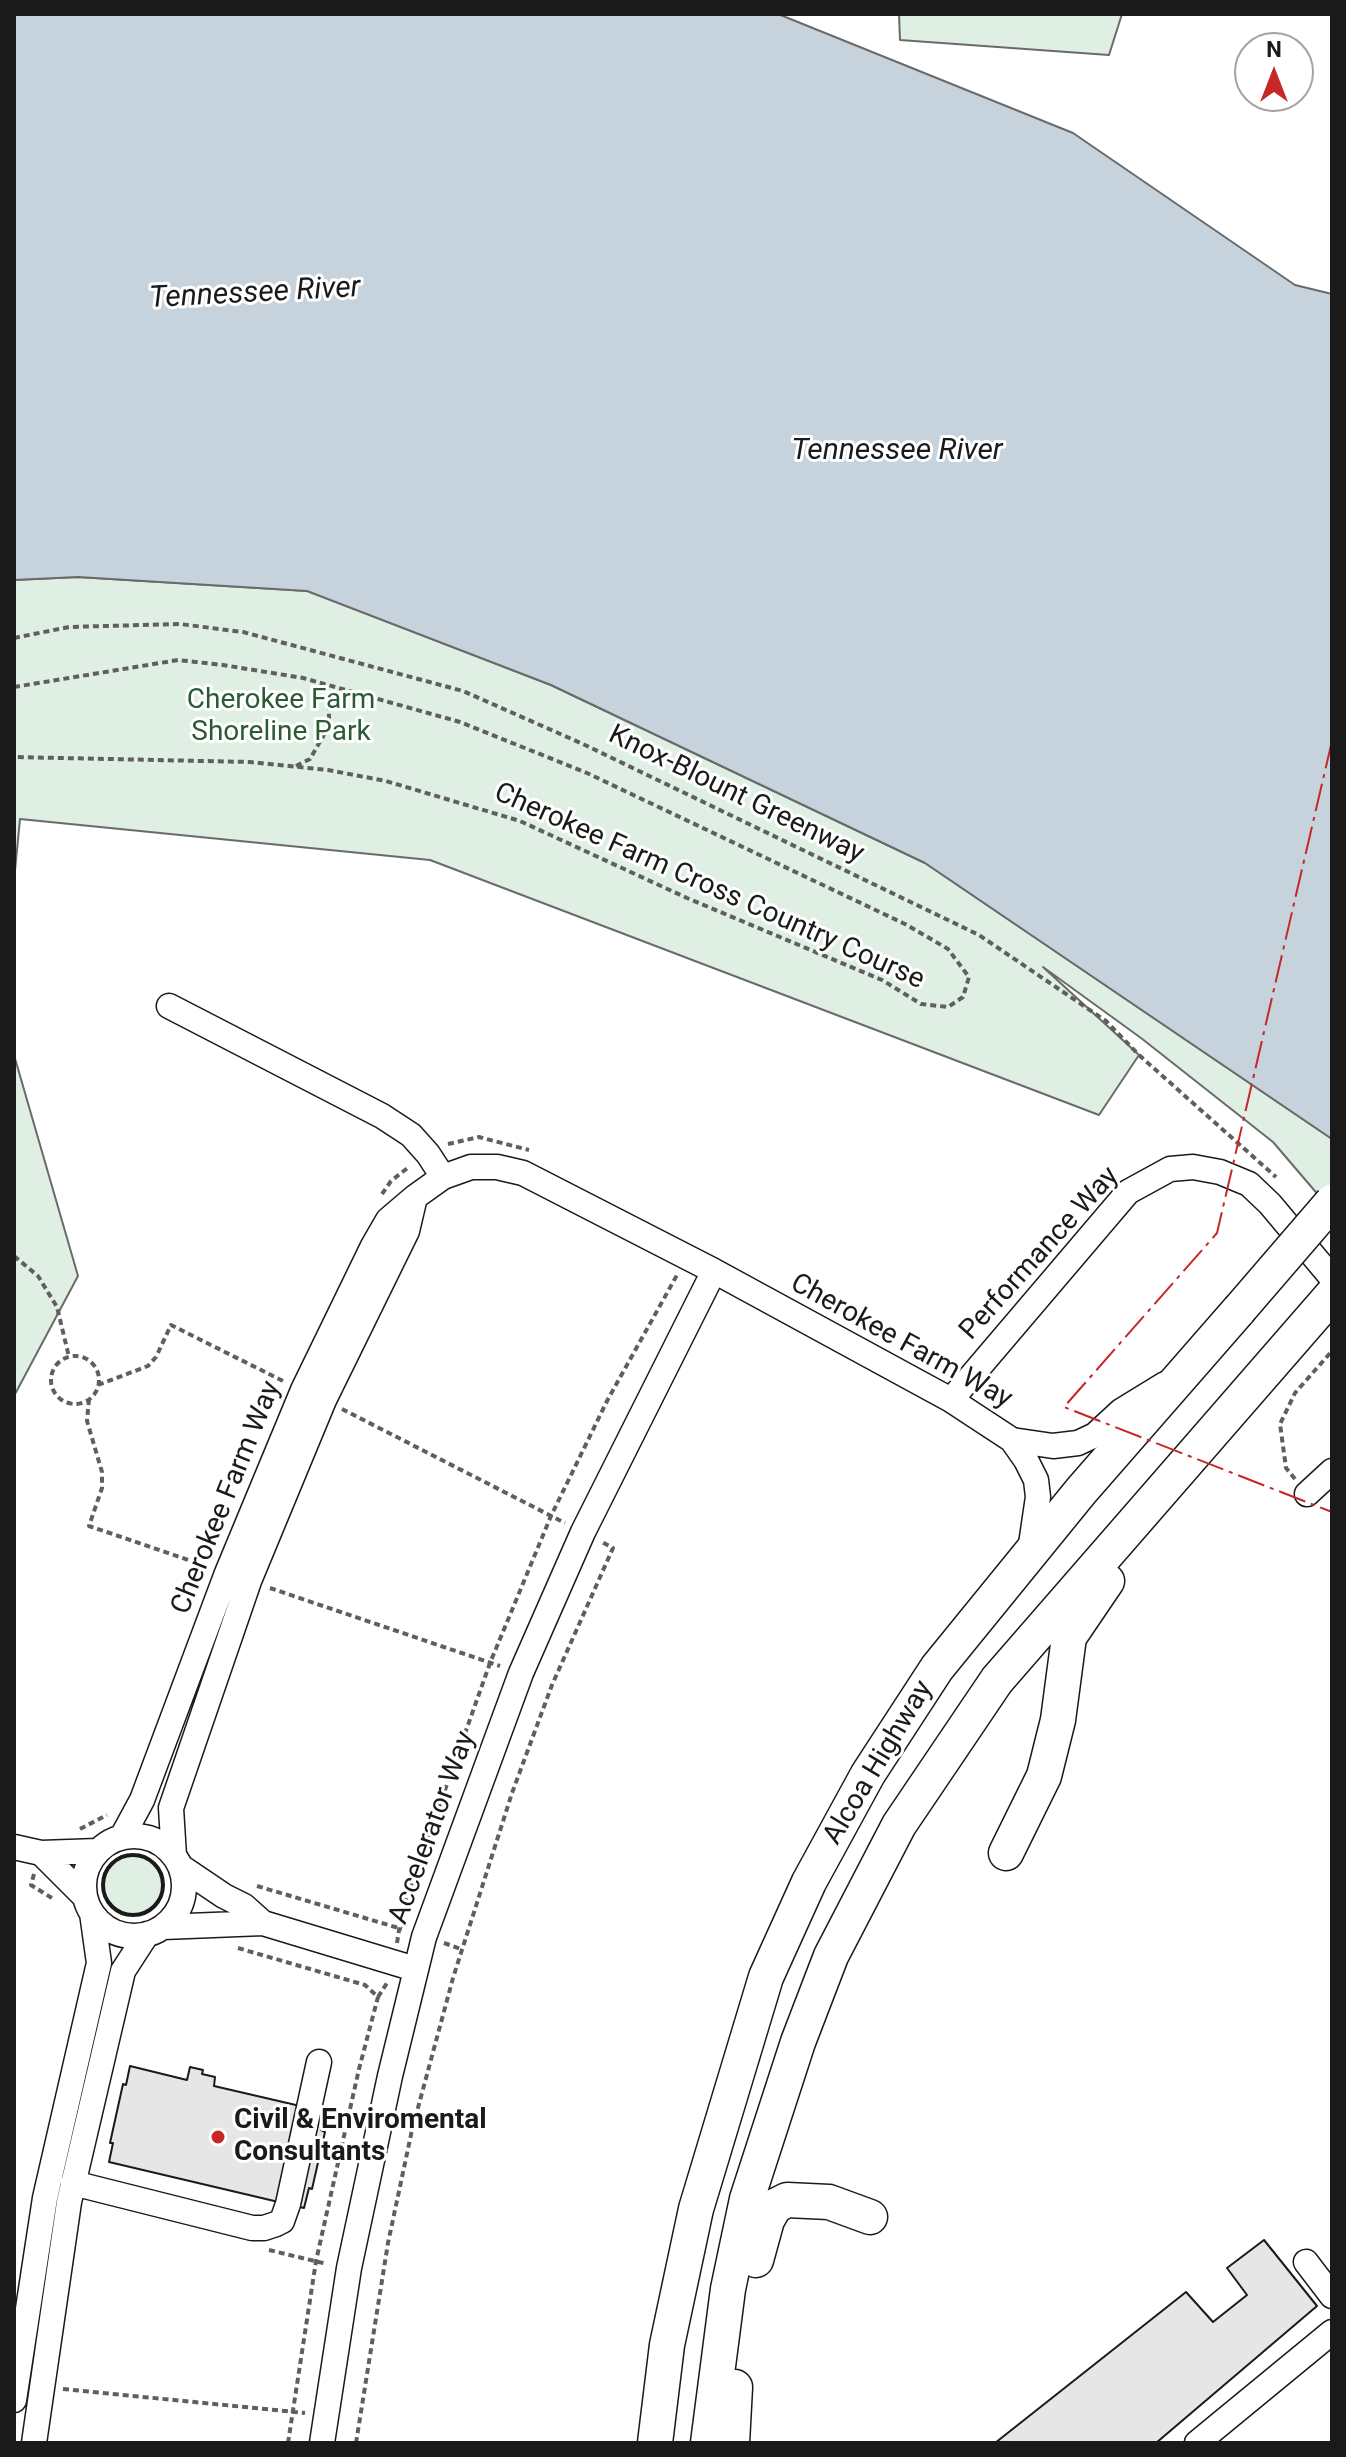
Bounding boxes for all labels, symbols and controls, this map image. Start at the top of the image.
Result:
north arrow [1234,32,1314,112]
text: N [1266,37,1282,62]
water label: Tennessee River [149,270,361,318]
water label: Tennessee River [791,433,1003,469]
park label: Cherokee Farm Shoreline Park [187,684,375,750]
street label: Knox-Blount Greenway [603,719,869,871]
street label: Cherokee Farm Cross Country Course [489,777,929,997]
street label: Performance Way [953,1160,1127,1348]
street label: Cherokee Farm Way [784,1267,1018,1417]
street label: Cherokee Farm Way [165,1377,289,1619]
street label: Alcoa Highway [817,1675,941,1851]
street label: Accelerator Way [383,1727,483,1929]
place label: Civil & Enviromental Consultants [234,2104,487,2170]
marker: Civil & Enviromental Consultants [209,2128,227,2146]

